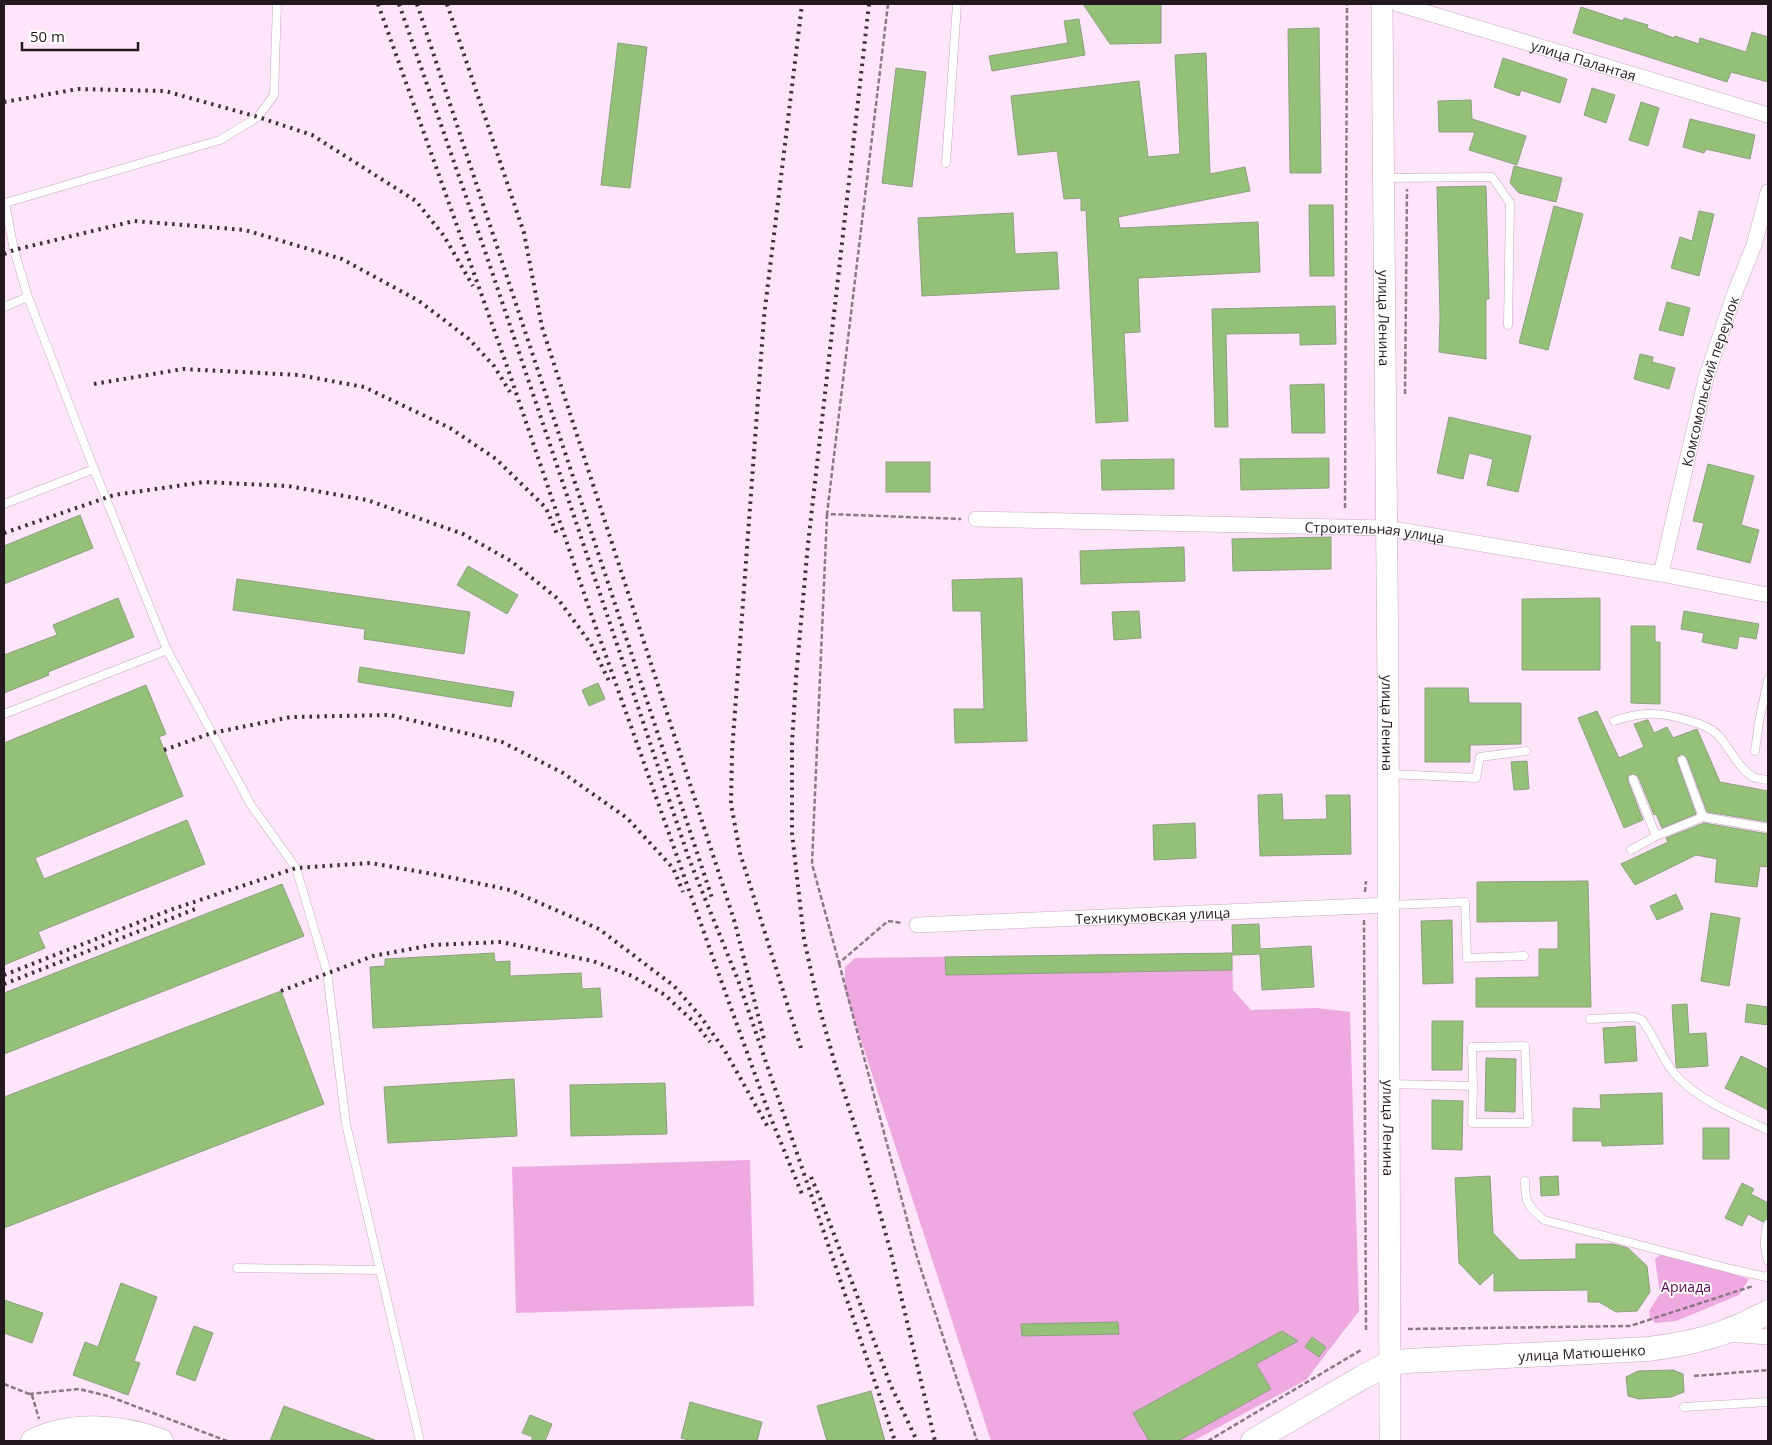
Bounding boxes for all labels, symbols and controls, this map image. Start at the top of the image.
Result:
scale bar [22,20,139,52]
text: 50 m [30,26,65,46]
street label: улица Палантая [1529,35,1639,84]
street label: улица Ленина [1375,270,1395,366]
street label: Комсомольский переулок [1677,293,1743,468]
street label: Строительная улица [1304,517,1446,547]
street label: улица Ленина [1378,675,1398,771]
street label: Техникумовская улица [1075,902,1231,928]
street label: улица Ленина [1380,1080,1399,1176]
park label: Ариада [1661,1277,1711,1296]
street label: улица Матюшенко [1518,1340,1646,1365]

